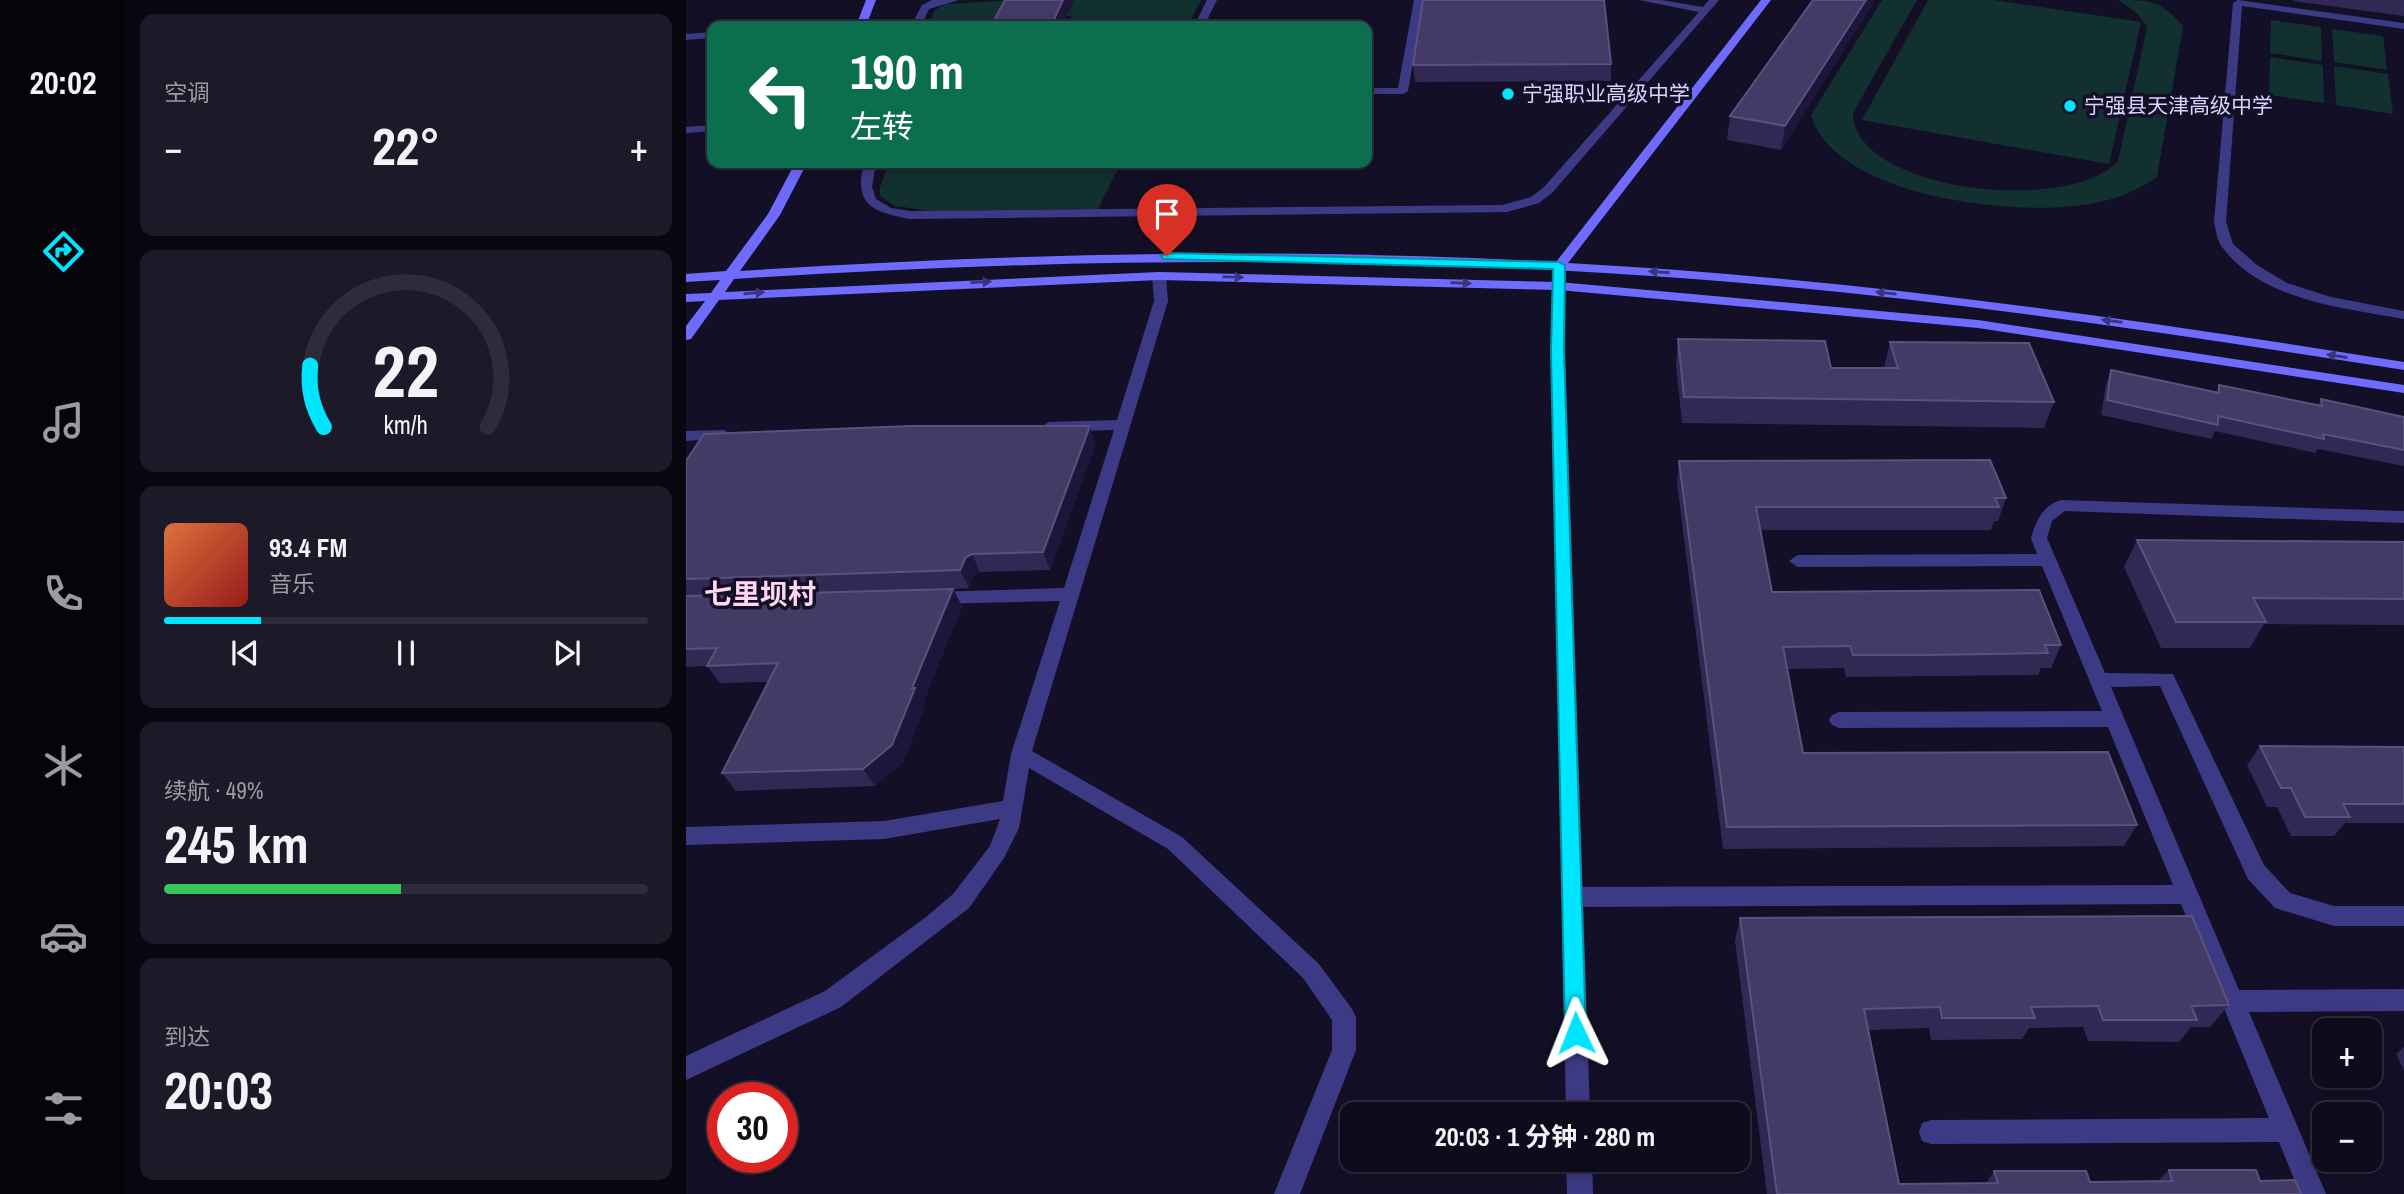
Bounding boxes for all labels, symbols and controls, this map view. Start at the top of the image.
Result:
text: 190 m [850,38,964,104]
icon: left [735,49,826,140]
text: 20:02 [29,61,97,104]
text: 空调 [164,77,210,108]
place label: 宁强职业高级中学 [1522,79,1690,108]
marker: 宁强职业高级中学 [1500,86,1516,102]
place label: 宁强县天津高级中学 [2084,91,2273,120]
marker: 宁强县天津高级中学 [2062,98,2078,114]
text: 左转 [850,105,914,148]
text: 22° [372,111,440,181]
text: − [164,122,182,173]
text: + [630,122,648,173]
pin [1137,184,1197,256]
icon: arrive [1148,195,1186,233]
icon: directions [39,227,88,276]
one-way arrow [1648,266,1670,277]
one-way arrow [1222,272,1244,283]
one-way arrow [971,276,993,287]
one-way arrow [1450,277,1472,288]
one-way arrow [743,287,765,298]
one-way arrow [1875,287,1897,298]
one-way arrow [2101,316,2123,327]
text: 22 [373,322,439,420]
one-way arrow [2325,350,2347,361]
icon: music [39,398,88,447]
text: km/h [384,408,428,442]
text: 93.4 FM [269,530,347,565]
text: 音乐 [269,568,315,599]
icon: phone [39,569,88,618]
district label: 七里坝村 [704,575,816,613]
icon: previous [226,634,264,672]
icon: pause [387,634,425,672]
icon: next [548,634,586,672]
icon: climate [39,741,88,790]
text: 续航 · 49% [164,775,263,806]
text: 245 km [164,809,309,879]
icon: car [39,912,88,961]
position arrow [1539,996,1613,1070]
map controls [2312,1018,2382,1172]
button: + [2312,1018,2382,1088]
text: 到达 [164,1021,210,1052]
text: 20:03 [164,1055,273,1125]
speed limit sign: 30 [707,1082,798,1173]
icon: filters [39,1084,88,1133]
button: − [2312,1102,2382,1172]
text: 20:03 · 1 分钟 · 280 m [1435,1119,1655,1154]

